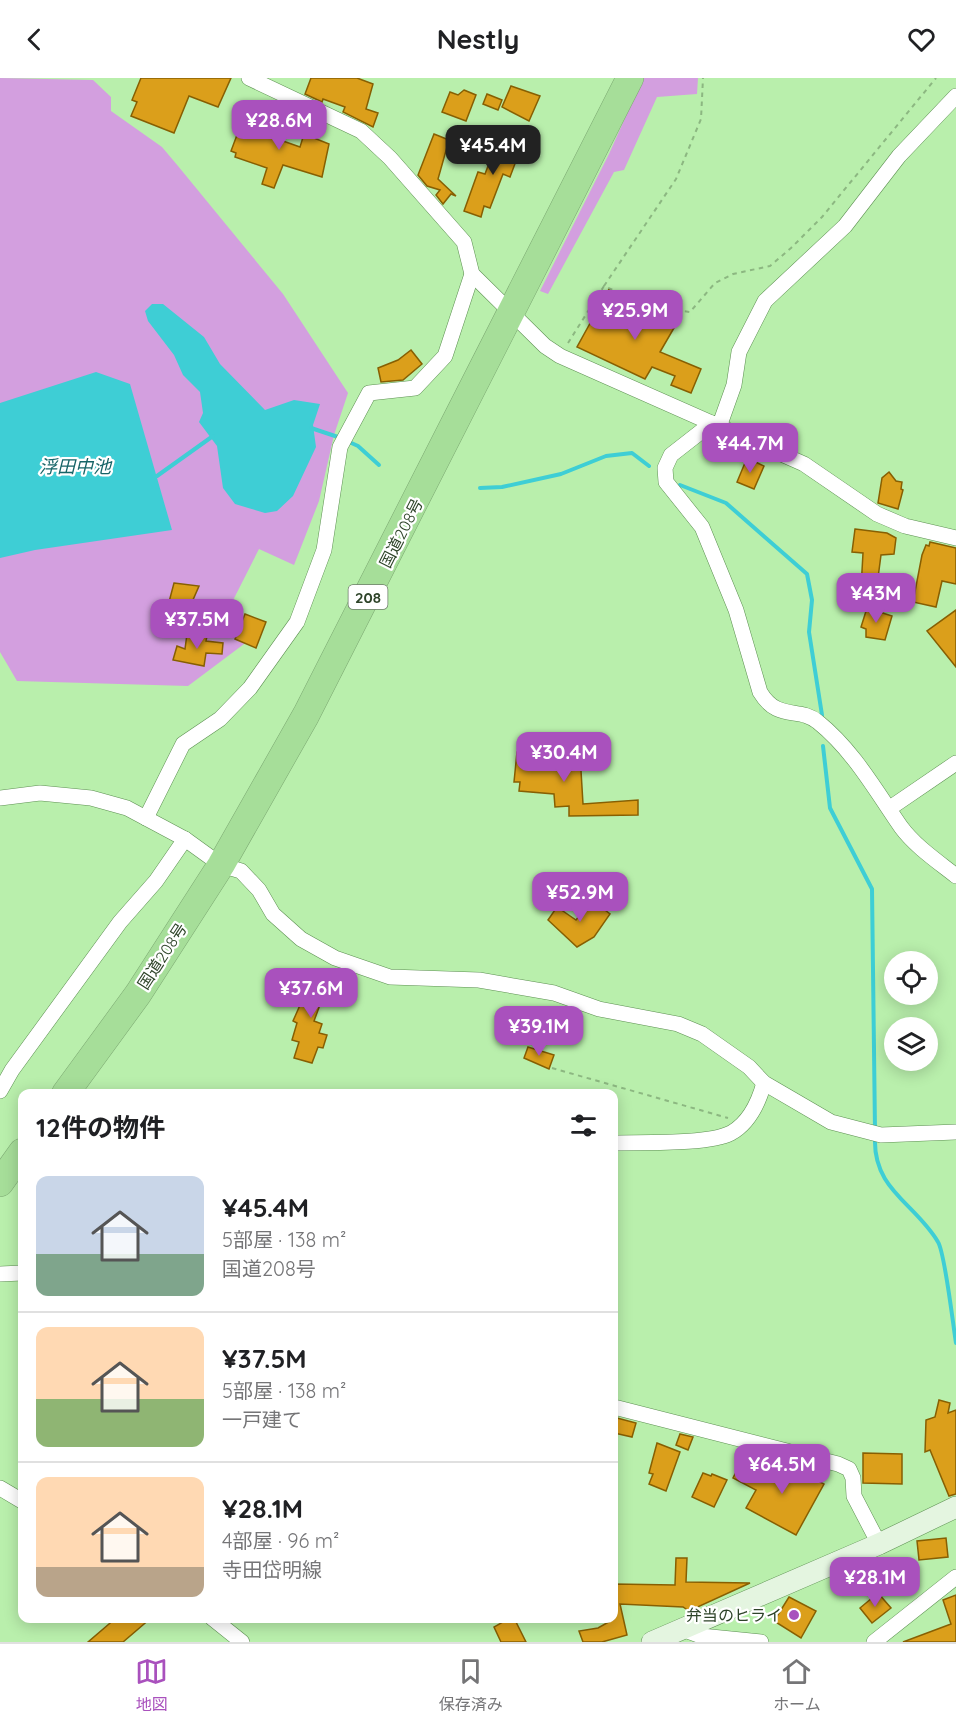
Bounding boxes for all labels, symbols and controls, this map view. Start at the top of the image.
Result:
text: Nestly [437,22,519,56]
icon: back [18,23,51,56]
icon: heart [905,23,938,56]
pin: ¥28.6M [230,100,328,151]
text: ¥28.6M [246,107,312,132]
pin: ¥45.4M [444,125,542,176]
text: ¥45.4M [460,132,526,157]
pin: ¥25.9M [586,290,684,341]
text: ¥25.9M [602,297,668,322]
pin: ¥44.7M [701,423,799,474]
text: ¥44.7M [716,430,784,455]
water label: 浮田中池 [39,455,113,478]
street label: 国道208号 [375,495,427,571]
pin: ¥43M [840,573,912,624]
text: ¥43M [851,580,901,605]
road number: 208 [348,585,388,609]
pin: ¥37.5M [148,599,246,650]
text: ¥37.5M [164,606,230,631]
pin: ¥30.4M [515,732,613,783]
text: ¥30.4M [530,739,598,764]
pin: ¥52.9M [531,872,629,923]
text: ¥52.9M [546,879,614,904]
street label: 国道208号 [133,919,191,993]
map controls [884,951,938,1071]
button: locate [884,951,938,1005]
pin: ¥37.6M [262,968,360,1019]
text: ¥37.6M [279,975,343,1000]
pin: ¥39.1M [490,1006,588,1057]
text: ¥39.1M [508,1013,570,1038]
button: layers [884,1017,938,1071]
icon: filters [567,1109,600,1142]
text: 12件の物件 [36,1111,165,1144]
text: ¥45.4M [222,1191,309,1224]
icon: home [84,1200,156,1272]
text: 5部屋 · 138 m² [222,1227,346,1252]
text: 国道208号 [222,1256,316,1281]
text: ¥37.5M [222,1342,307,1375]
icon: home [84,1351,156,1423]
text: 5部屋 · 138 m² [222,1378,346,1403]
text: 一戸建て [222,1407,302,1432]
pin: ¥64.5M [733,1444,831,1495]
text: ¥64.5M [748,1451,816,1476]
text: ¥28.1M [222,1492,303,1525]
icon: home [84,1501,156,1573]
text: 4部屋 · 96 m² [222,1528,339,1553]
text: 寺田岱明線 [222,1557,322,1582]
pin: ¥28.1M [826,1557,924,1608]
text: ¥28.1M [844,1564,906,1589]
place label: 弁当のヒライ [686,1605,782,1625]
marker: 弁当のヒライ [787,1608,801,1622]
tab: 地図 [135,1655,168,1715]
tab: 保存済み [439,1655,503,1715]
tab: ホーム [773,1655,821,1715]

